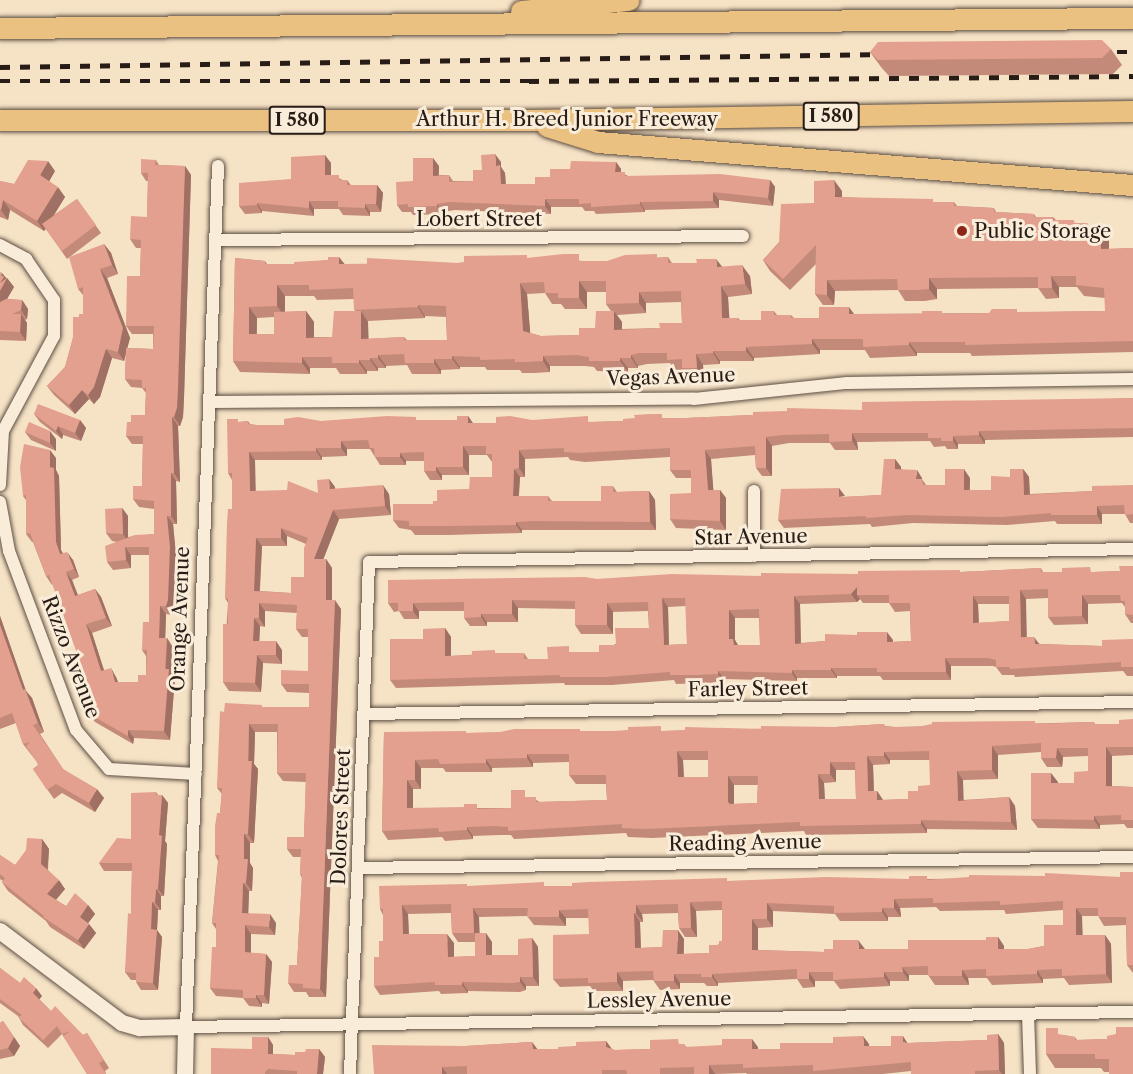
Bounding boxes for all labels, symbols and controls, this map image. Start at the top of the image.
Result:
road number: I 580 [802,101,860,131]
road number: I 580 [268,105,326,135]
street label: Arthur H. Breed Junior Freeway [416,107,718,131]
street label: Lobert Street [416,207,542,231]
place label: Public Storage [974,219,1111,243]
marker: Public Storage [955,224,969,238]
street label: Vegas Avenue [606,363,736,391]
street label: Star Avenue [694,524,808,550]
street label: Orange Avenue [165,546,195,692]
street label: Rizzo Avenue [37,592,105,722]
street label: Farley Street [687,676,809,702]
street label: Dolores Street [327,748,355,886]
street label: Reading Avenue [668,830,822,856]
street label: Lessley Avenue [586,987,732,1013]

